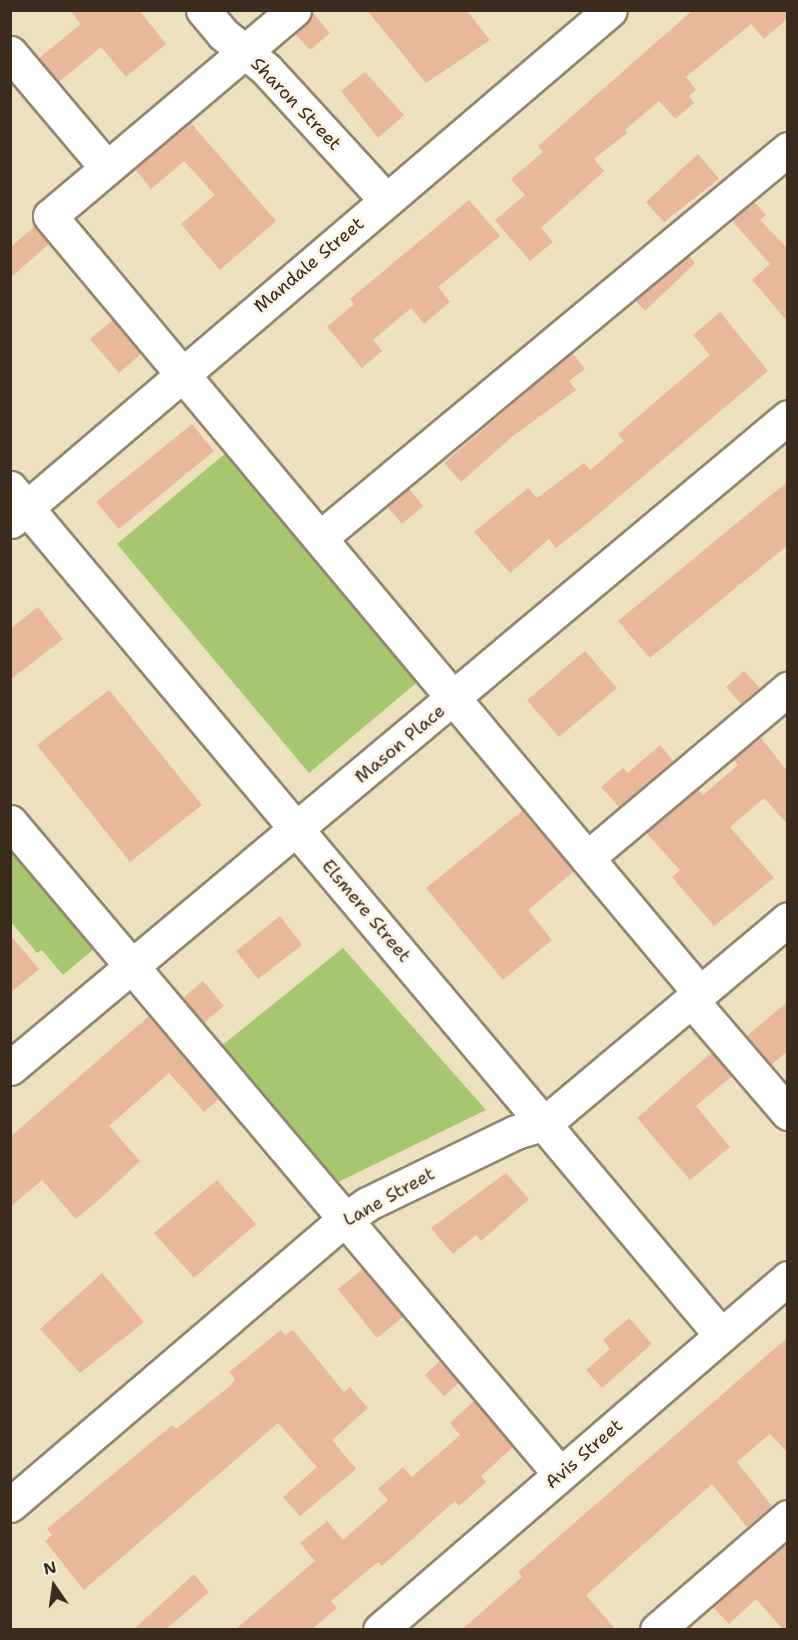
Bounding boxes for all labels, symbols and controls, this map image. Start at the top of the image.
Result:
street label: Sharon Street [246,53,346,155]
street label: Mandale Street [250,213,368,317]
street label: Mason Place [351,700,449,788]
street label: Elsmere Street [317,855,415,967]
street label: Lane Street [340,1163,438,1231]
street label: Avis Street [541,1415,627,1493]
north arrow [24,1556,84,1616]
text: N [41,1556,58,1580]

